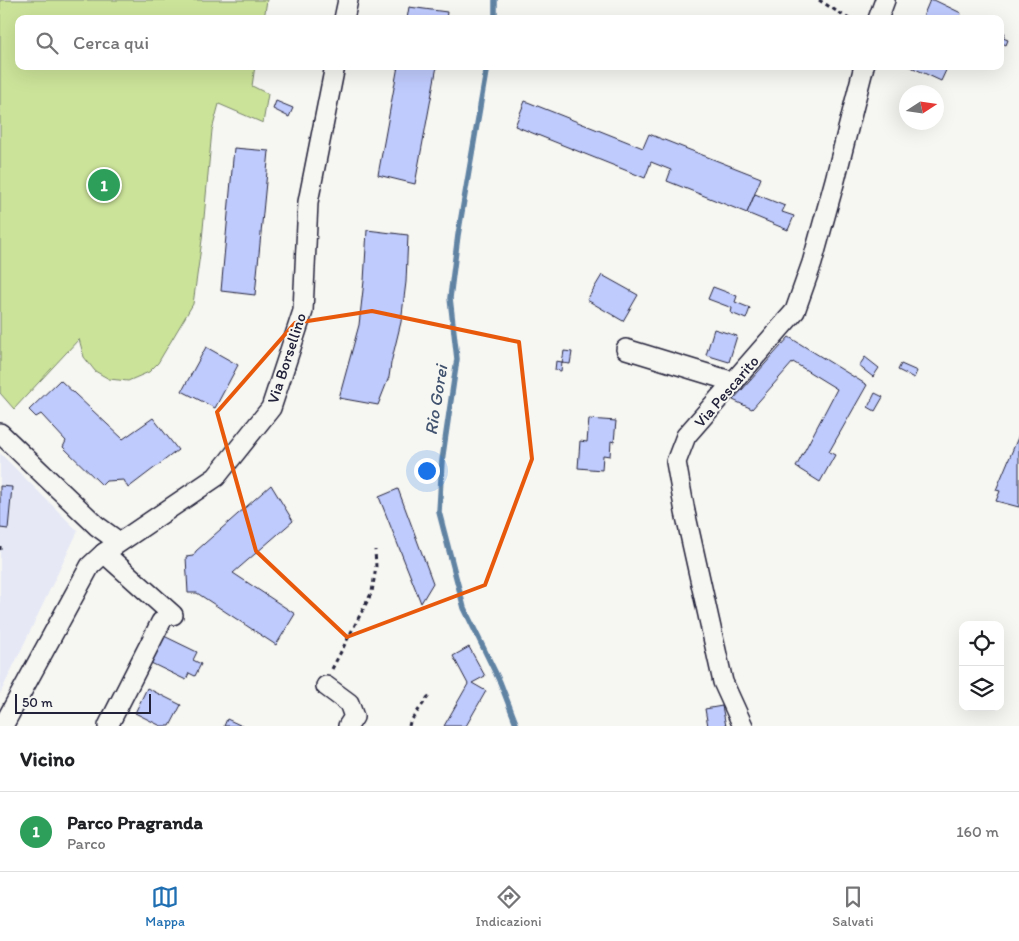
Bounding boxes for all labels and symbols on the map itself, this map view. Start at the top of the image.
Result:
north arrow [899,85,944,130]
pin: 1 [88,166,120,204]
street label: Via Borsellino [263,310,310,406]
street label: Via Pescarito [690,351,763,431]
water label: Rio Gorei [420,361,453,437]
your location [414,458,440,484]
scale bar [15,691,151,714]

